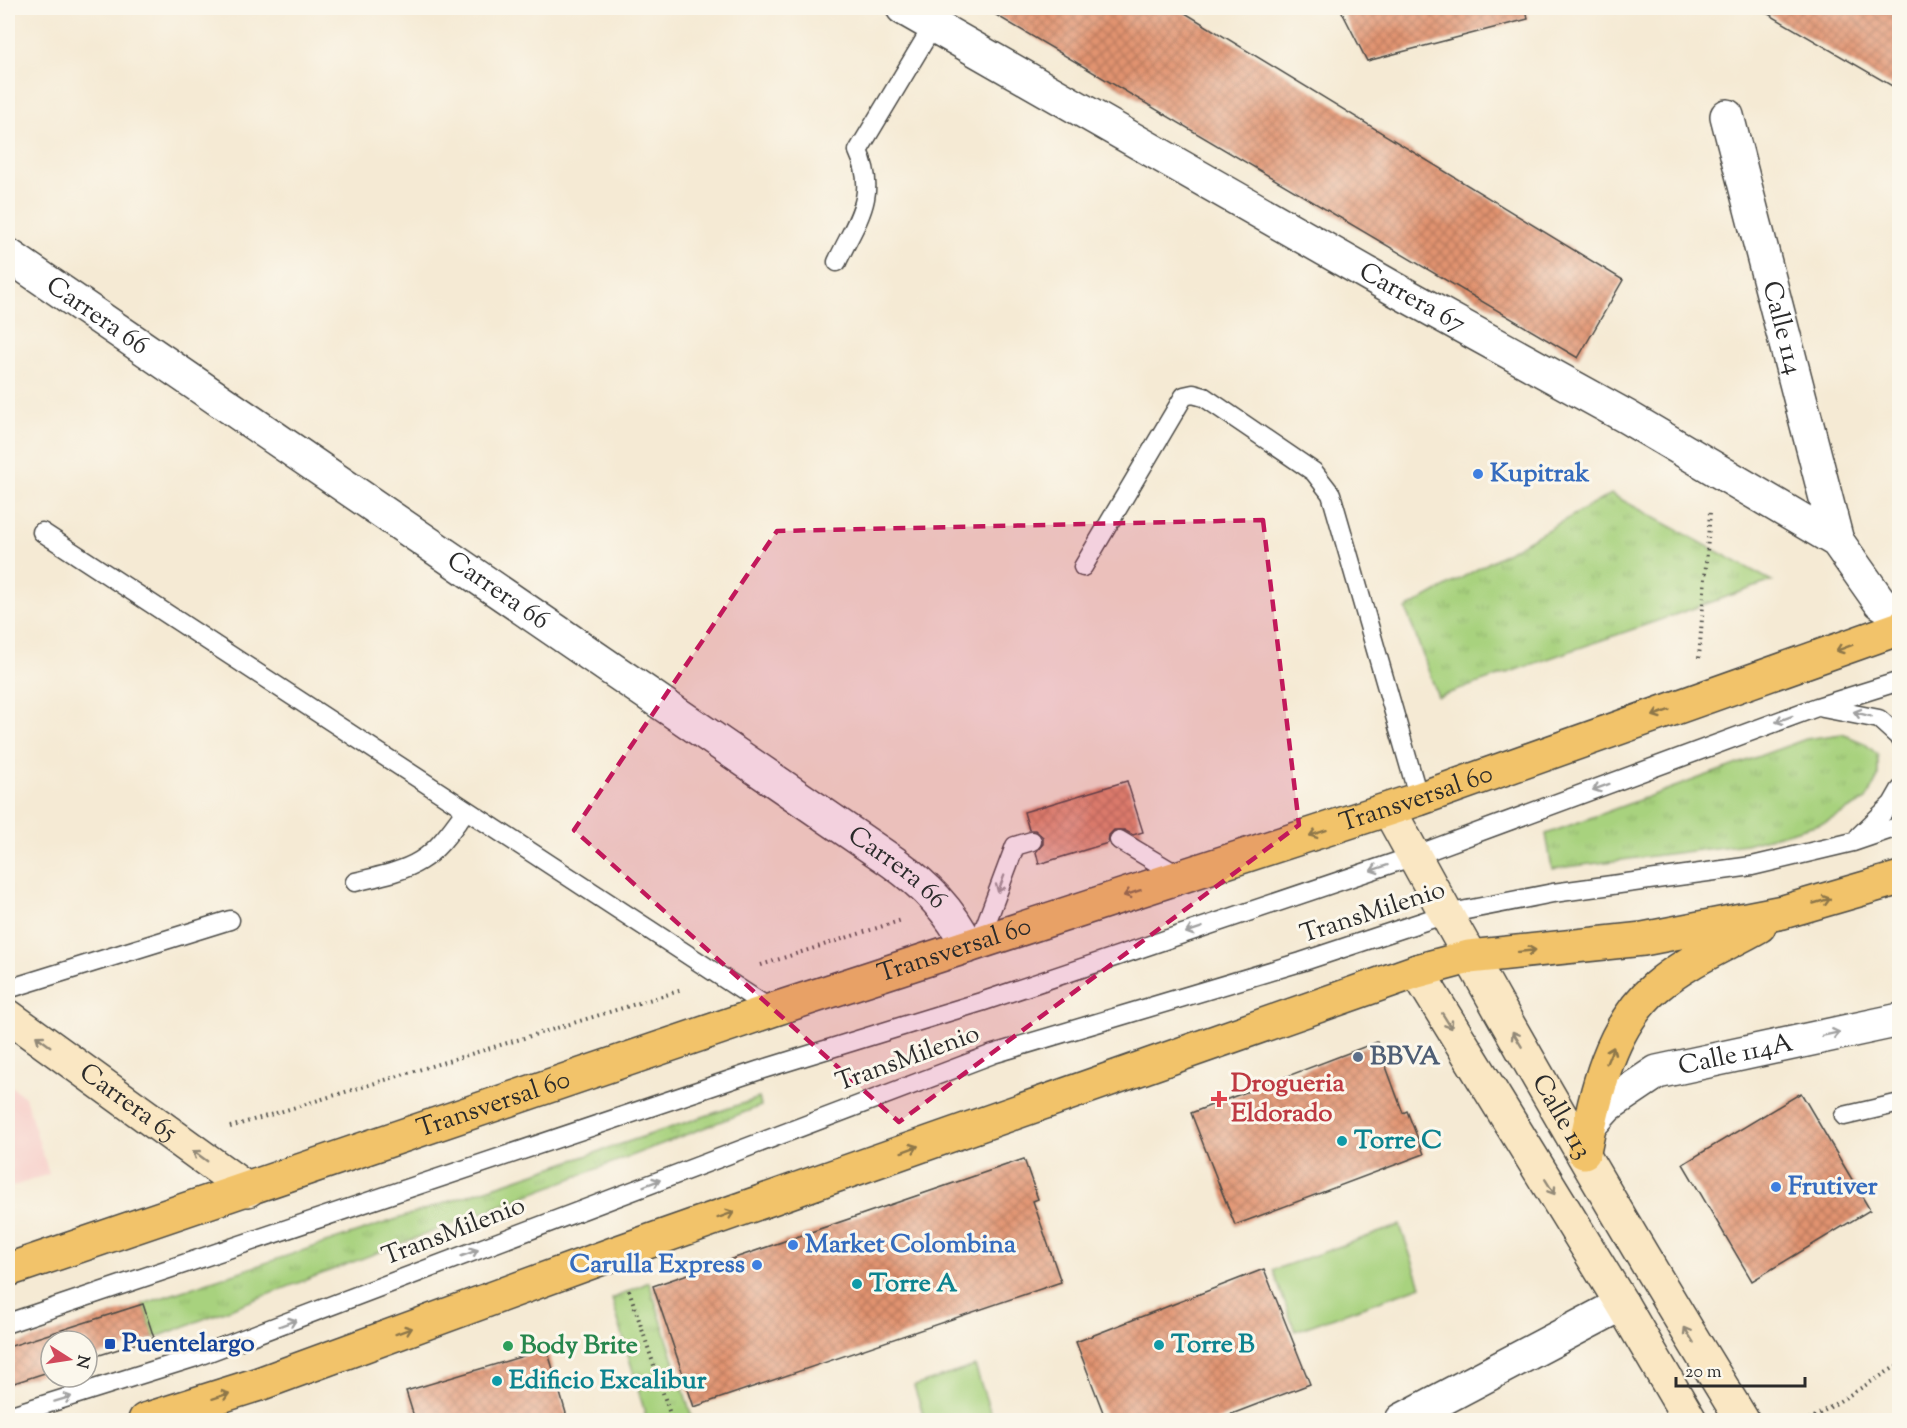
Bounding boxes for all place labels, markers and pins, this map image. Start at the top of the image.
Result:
place label: Kupitrak [1490,456,1590,493]
marker: Kupitrak [1471,467,1485,481]
place label: BBVA [1370,1039,1441,1076]
marker: BBVA [1351,1050,1365,1064]
place label: Drogueria Eldorado [1231,1066,1344,1133]
marker: Drogueria Eldorado [1212,1092,1226,1106]
place label: Torre C [1354,1123,1442,1160]
marker: Torre C [1335,1134,1349,1148]
place label: Frutiver [1788,1169,1878,1206]
marker: Frutiver [1769,1180,1783,1194]
place label: Market Colombina [805,1227,1016,1264]
marker: Market Colombina [786,1238,800,1252]
place label: Carulla Express [570,1247,745,1284]
marker: Carulla Express [750,1258,764,1272]
place label: Torre A [869,1266,958,1303]
marker: Torre A [850,1277,864,1291]
place label: Puentelargo [122,1326,255,1363]
place label: Torre B [1171,1327,1255,1364]
place label: Body Brite [520,1328,638,1365]
marker: Puentelargo [103,1337,117,1351]
marker: Torre B [1152,1338,1166,1352]
marker: Body Brite [501,1339,515,1353]
place label: Edificio Excalibur [509,1363,707,1400]
marker: Edificio Excalibur [490,1374,504,1388]

